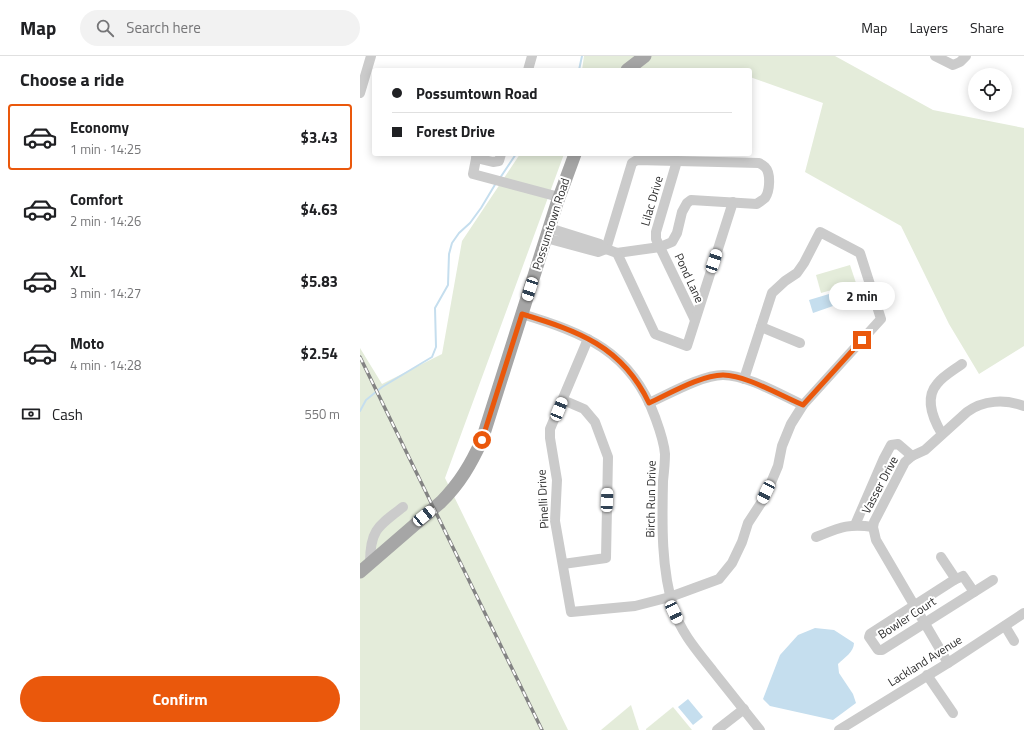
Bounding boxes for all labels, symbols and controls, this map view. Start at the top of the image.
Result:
search box [80,10,360,46]
text: Map [20,13,56,42]
text: Search here [126,16,201,39]
icon: search [94,17,116,39]
text: Map [861,17,887,38]
text: Layers [909,17,948,38]
text: Share [970,17,1004,38]
text: Choose a ride [20,66,124,93]
map controls [968,68,1012,112]
button: locate [968,68,1012,112]
text: Possumtown Road [416,82,538,105]
text: Economy [70,116,129,139]
icon: car [22,119,58,155]
text: Forest Drive [416,120,495,143]
text: $3.43 [301,126,338,149]
text: 1 min · 14:25 [70,139,141,159]
street label: Lilac Drive [635,174,668,228]
street label: Possumtown Road [527,175,574,272]
text: Comfort [70,188,123,211]
icon: car [22,191,58,227]
text: $4.63 [301,198,338,221]
text: 2 min · 14:26 [70,211,141,231]
car [705,248,723,274]
street label: Pond Lane [670,250,709,306]
text: XL [70,260,86,283]
icon: car [22,263,58,299]
text: $5.83 [301,270,338,293]
car [521,276,539,302]
callout: 2 min [829,282,895,310]
text: 3 min · 14:27 [70,283,141,303]
text: 2 min [846,286,878,306]
route end [853,331,871,349]
text: Moto [70,332,104,355]
icon: car [22,335,58,371]
text: $2.54 [301,342,338,365]
text: 4 min · 14:28 [70,355,141,375]
car [549,396,569,422]
icon: cash [20,403,42,425]
text: Cash [52,403,83,426]
text: 550 m [304,404,340,424]
route start [473,431,491,449]
street label: Vasser Drive [856,453,903,517]
street label: Birch Run Drive [640,460,661,538]
street label: Pinelli Drive [531,469,554,529]
car [755,479,777,505]
car [601,488,613,512]
car [411,504,437,528]
street label: Bowler Court [874,591,940,643]
car [663,599,685,625]
street label: Lackland Avenue [884,630,966,691]
button: Confirm [20,676,340,722]

